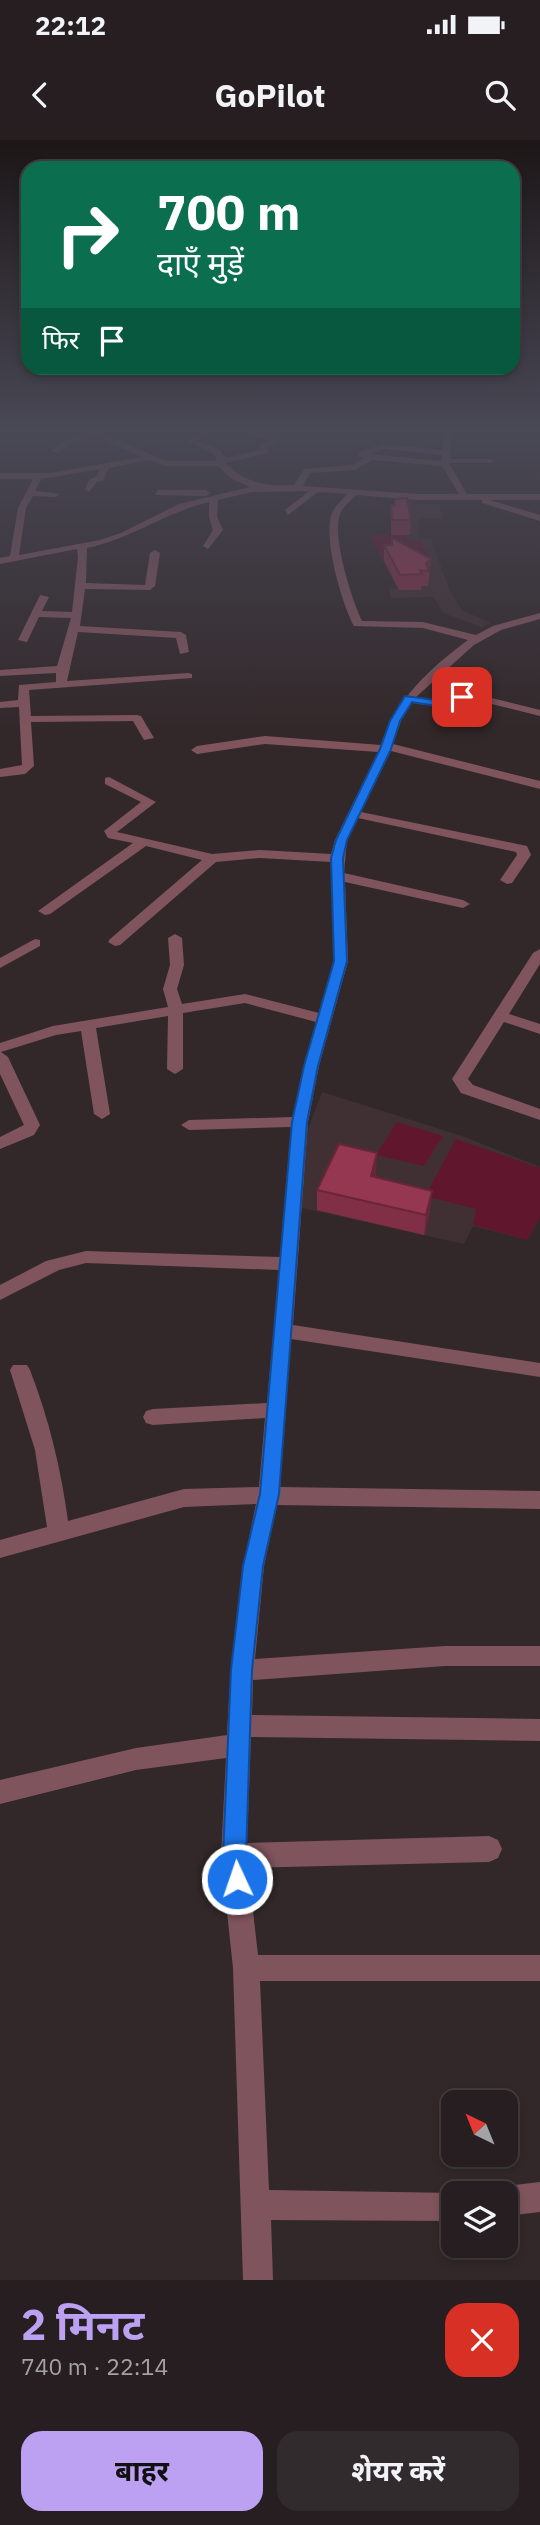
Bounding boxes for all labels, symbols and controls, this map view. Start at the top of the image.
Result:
text: 22:12 [35,8,106,42]
text: GoPilot [214,74,326,116]
icon: back [21,76,59,114]
icon: search [481,76,519,114]
text: 700 m [157,180,301,243]
icon: right [42,189,133,280]
text: दाएँ मुड़ें [157,242,244,284]
text: फिर [42,322,79,356]
icon: arrive [93,322,131,360]
pin [432,667,492,727]
icon: arrive [443,678,481,716]
position arrow [200,1842,274,1916]
north arrow [441,2090,518,2166]
map controls [441,2090,518,2258]
button: layers [441,2181,518,2258]
text: 2 मिनट [21,2297,144,2352]
button: close [445,2303,519,2377]
text: 740 m · 22:14 [21,2351,168,2381]
button: बाहर [21,2431,263,2511]
button: शेयर करें [277,2431,519,2511]

